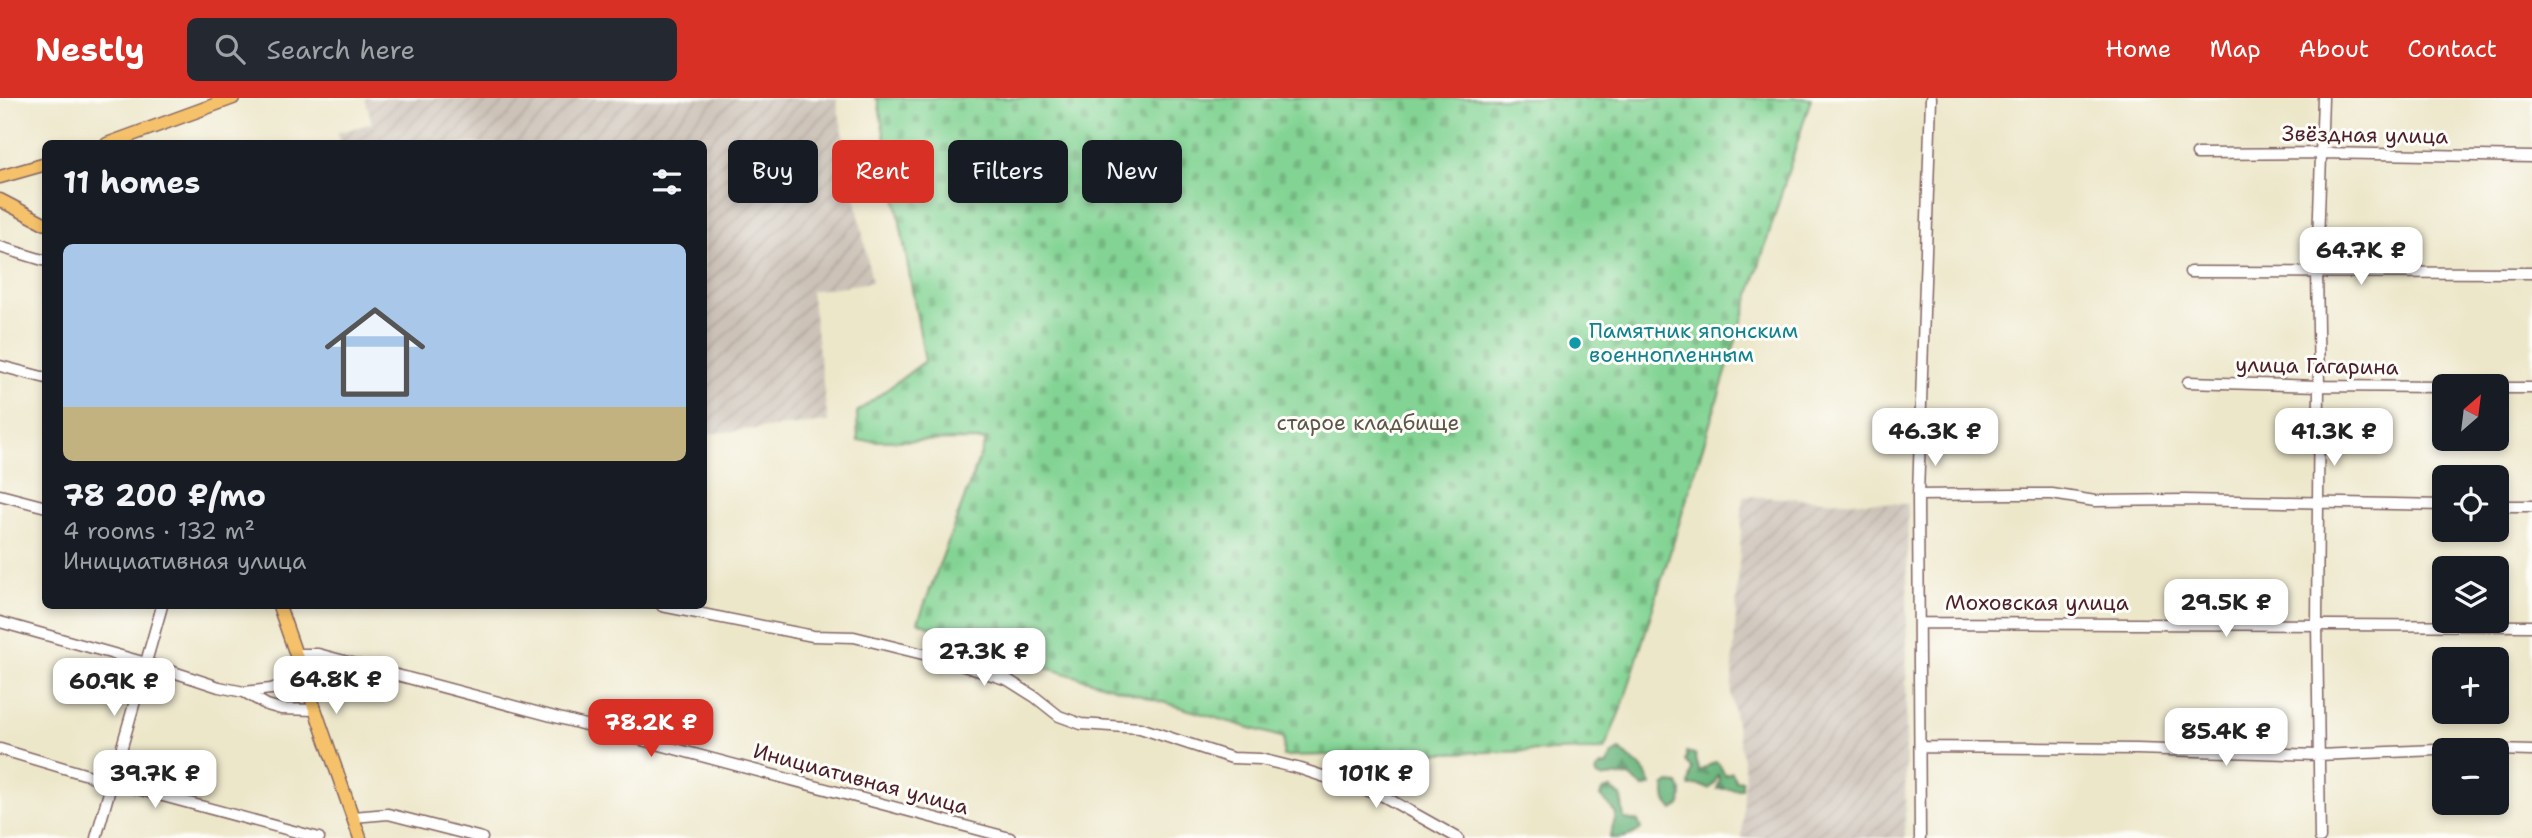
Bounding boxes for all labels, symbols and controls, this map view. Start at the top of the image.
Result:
search box [187,18,677,81]
text: Nestly [35,27,145,72]
icon: search [211,30,249,68]
text: Search here [267,32,415,67]
text: Home [2105,33,2171,65]
text: Map [2209,33,2261,65]
text: About [2299,33,2369,65]
text: Contact [2407,33,2497,65]
street label: Звёздная улица [2282,120,2448,150]
chip: Buy [728,140,818,203]
chip: Rent [832,140,934,203]
chip: Filters [948,140,1068,203]
chip: New [1082,140,1182,203]
text: 11 homes [63,162,200,203]
icon: filters [648,163,686,201]
pin: 64.7K ₽ [2296,228,2426,287]
text: 64.7K ₽ [2316,235,2406,265]
icon: home [312,289,438,415]
place label: Памятник японским военнопленным [1589,317,1798,369]
marker: Памятник японским военнопленным [1567,335,1583,351]
street label: улица Гагарина [2235,351,2399,381]
north arrow [2432,374,2510,452]
map controls [2432,374,2509,815]
pin: 46.3K ₽ [1870,408,2000,468]
pin: 41.3K ₽ [2269,408,2399,468]
park label: старое кладбище [1277,409,1459,437]
text: 46.3K ₽ [1888,416,1982,446]
text: 41.3K ₽ [2291,416,2377,446]
button: locate [2432,465,2509,542]
text: 78 200 ₽/mo [63,475,266,516]
text: 4 rooms · 132 m² [63,516,255,546]
text: Инициативная улица [63,546,306,576]
button: layers [2432,556,2509,633]
pin: 29.5K ₽ [2161,580,2291,639]
text: 29.5K ₽ [2180,587,2272,617]
street label: Моховская улица [1945,589,2129,617]
pin: 27.3K ₽ [919,628,1049,688]
text: 27.3K ₽ [938,636,1030,666]
button: + [2432,647,2509,724]
pin: 64.8K ₽ [271,656,401,716]
pin: 60.9K ₽ [49,658,179,718]
text: 64.8K ₽ [290,664,382,694]
text: 60.9K ₽ [69,666,159,696]
pin: 78.2K ₽ [586,700,716,759]
text: 78.2K ₽ [604,707,698,737]
pin: 85.4K ₽ [2161,708,2291,768]
text: 85.4K ₽ [2181,716,2271,746]
street label: Инициативная улица [750,737,972,821]
button: − [2432,738,2509,815]
pin: 39.7K ₽ [90,750,220,810]
pin: 101K ₽ [1319,750,1433,810]
text: 39.7K ₽ [109,758,201,788]
text: 101K ₽ [1338,758,1414,788]

